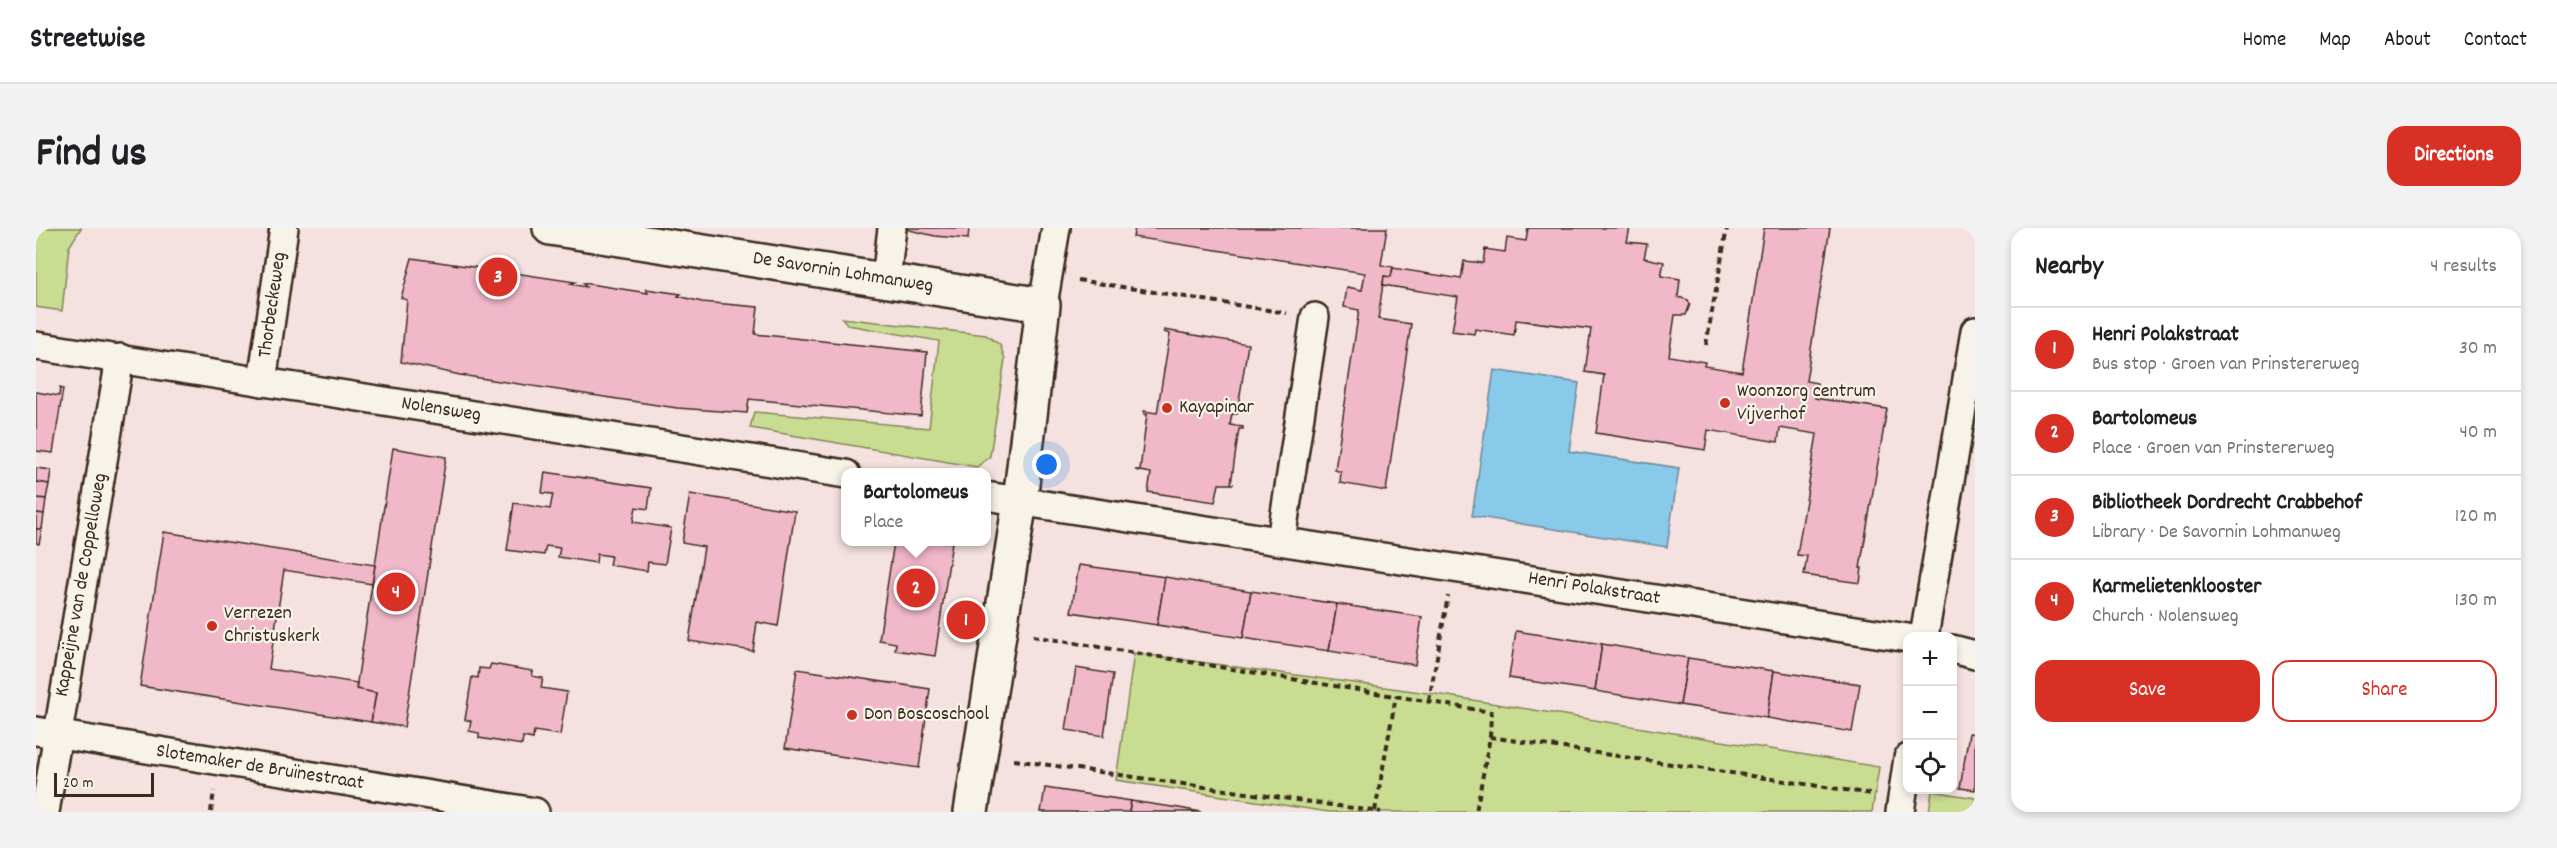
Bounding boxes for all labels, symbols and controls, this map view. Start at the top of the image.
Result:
text: Streetwise [30,21,145,61]
text: Home [2242,26,2286,56]
text: Map [2319,26,2351,56]
text: About [2384,26,2431,56]
text: Contact [2464,26,2527,56]
text: Find us [36,126,147,186]
button: Directions [2387,126,2521,186]
street label: De Savornin Lohmanweg [751,245,935,301]
text: Nearby [2035,249,2103,286]
street label: Thorbeckeweg [252,250,294,360]
text: 4 results [2430,253,2497,281]
pin: 3 [478,254,518,300]
text: Henri Polakstraat [2092,320,2239,351]
text: 1 [2052,335,2057,363]
text: 30 m [2459,335,2497,363]
text: Bus stop · Groen van Prinstererweg [2092,351,2359,379]
place label: Woonzorg centrum Vijverhof [1737,378,1876,429]
street label: Nolensweg [399,390,483,430]
place label: Kayapinar [1179,394,1255,422]
marker: Woonzorg centrum Vijverhof [1718,396,1732,410]
marker: Kayapinar [1160,401,1174,415]
text: Bartolomeus [2092,404,2197,435]
text: 2 [2050,419,2059,447]
text: 40 m [2459,419,2497,447]
text: Place · Groen van Prinstererweg [2092,435,2334,463]
your location [1032,450,1061,479]
popup [841,468,991,546]
street label: Kappeijne van de Coppelloweg [49,471,115,699]
text: Bartolomeus [863,478,969,509]
text: Bibliotheek Dordrecht Crabbehof [2092,488,2362,519]
text: 3 [2050,503,2059,531]
text: 120 m [2455,503,2497,531]
text: Place [863,509,903,537]
text: Library · De Savornin Lohmanweg [2092,519,2341,547]
street label: Henri Polakstraat [1526,565,1662,613]
pin: 2 [896,566,936,610]
pin: 4 [376,570,416,614]
text: Karmelietenklooster [2092,572,2261,603]
text: 4 [2050,587,2059,615]
text: 130 m [2455,587,2497,615]
pin: 1 [946,598,986,642]
place label: Verrezen Christuskerk [224,600,320,651]
text: Church · Nolensweg [2092,603,2238,631]
marker: Verrezen Christuskerk [205,619,219,633]
map controls [1903,632,1957,794]
button: + [1903,632,1957,686]
button: Save [2035,660,2260,722]
button: Share [2272,660,2497,722]
button: − [1903,686,1957,740]
place label: Don Boscoschool [864,701,989,729]
marker: Don Boscoschool [845,708,859,722]
street label: Slotemaker de Bruïnestraat [154,738,366,798]
button: locate [1903,740,1957,794]
scale bar [54,770,154,798]
text: 20 m [63,772,93,795]

